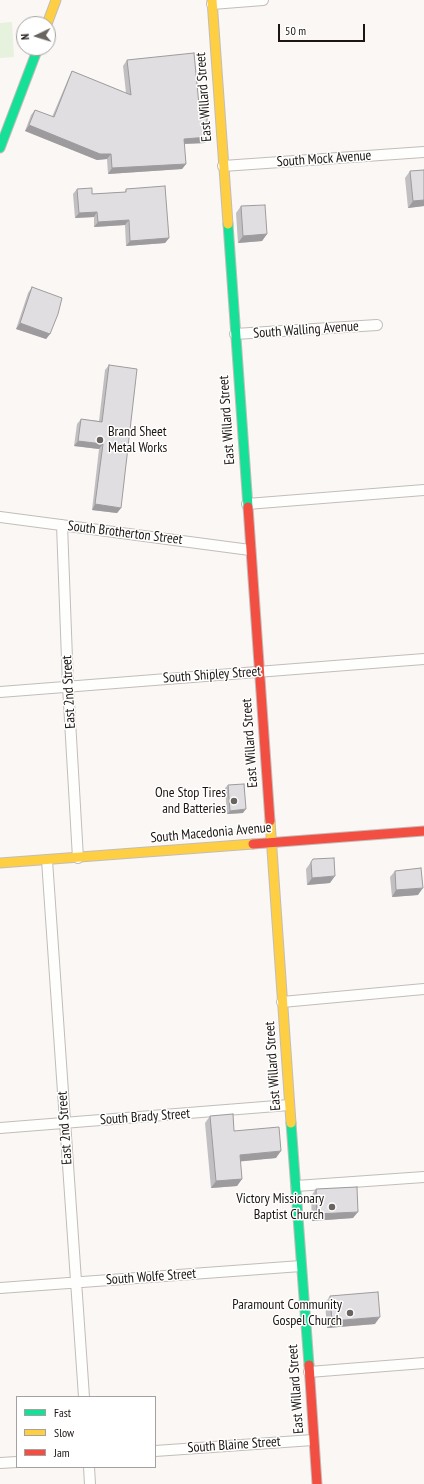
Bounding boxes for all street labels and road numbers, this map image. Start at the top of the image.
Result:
street label: East Willard Street [192,52,216,142]
street label: South Mock Avenue [276,147,372,171]
street label: South Walling Avenue [253,318,359,342]
street label: East Willard Street [215,375,239,465]
street label: South Brotherton Street [67,518,183,548]
street label: East 2nd Street [59,655,79,729]
street label: South Shipley Street [162,663,262,687]
street label: East Willard Street [238,698,262,788]
street label: South Macedonia Avenue [150,819,272,847]
street label: East Willard Street [261,1021,285,1111]
street label: East 2nd Street [54,1091,76,1165]
street label: South Brady Street [99,1105,191,1129]
street label: South Wolfe Street [105,1265,197,1289]
street label: East Willard Street [284,1344,308,1434]
street label: South Blaine Street [187,1433,281,1457]

